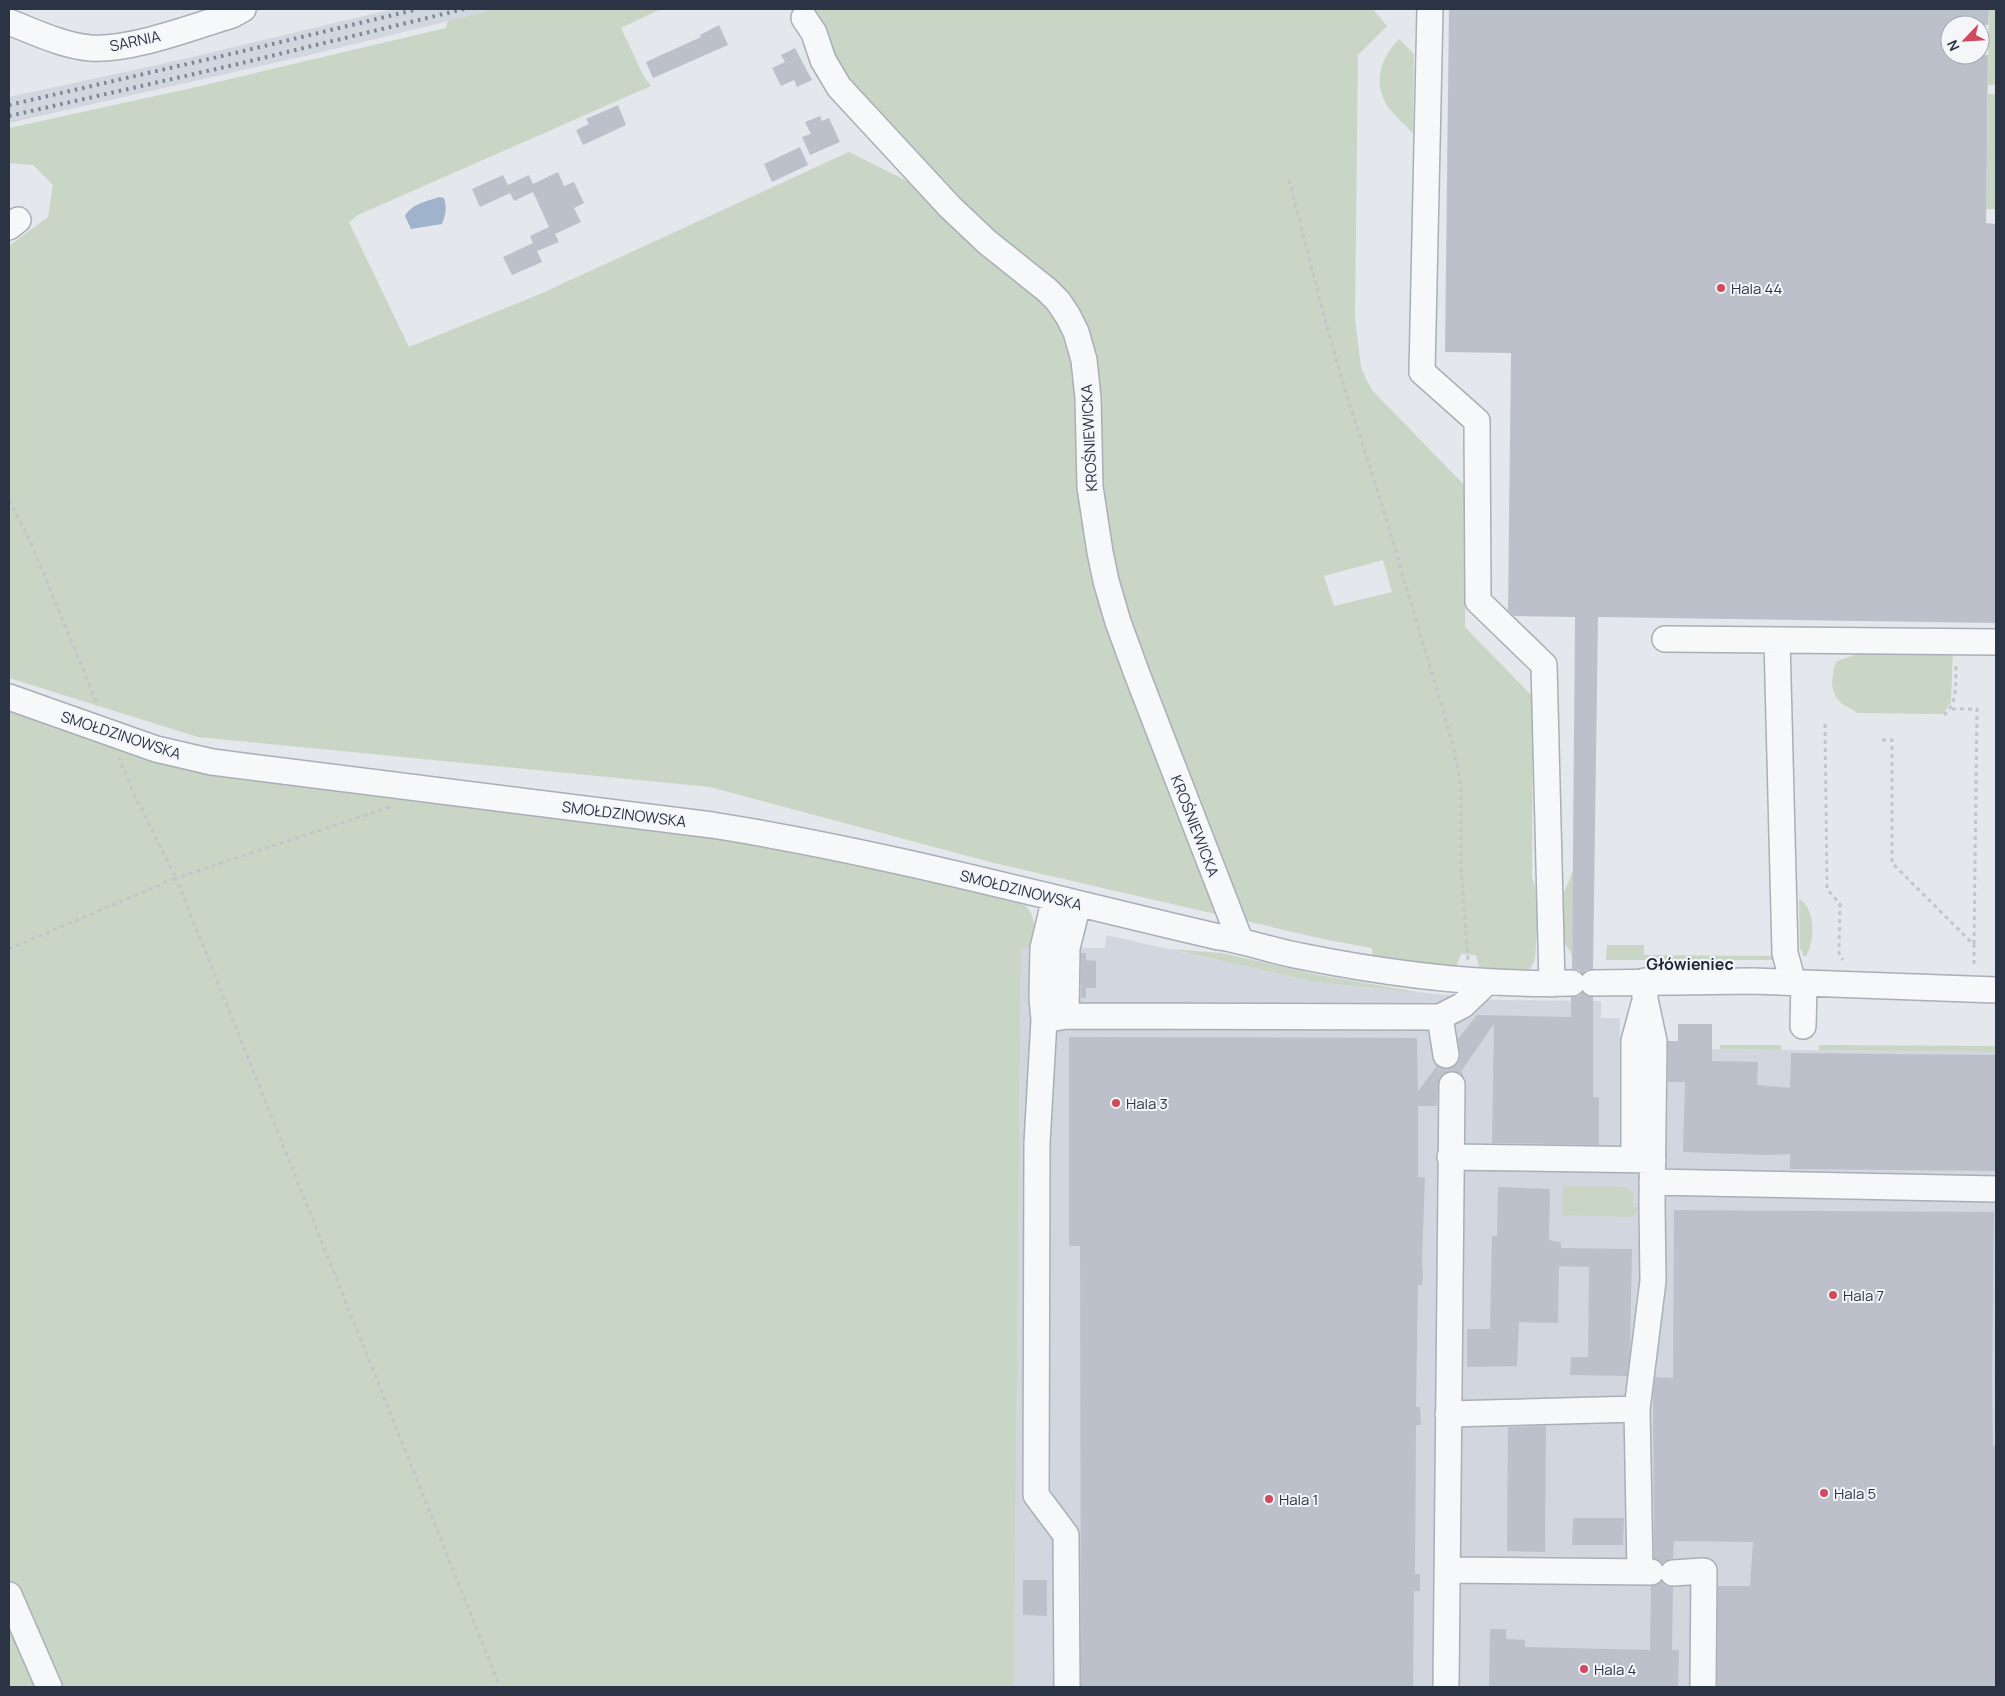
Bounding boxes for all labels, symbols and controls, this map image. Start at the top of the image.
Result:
north arrow [1940,15,1990,65]
street label: SARNIA [108,25,163,57]
text: N [1942,37,1964,54]
place label: Hala 44 [1731,278,1782,299]
marker: Hala 44 [1715,282,1727,294]
street label: KROŚNIEWICKA [1076,383,1102,492]
street label: SMOŁDZINOWSKA [58,706,184,764]
street label: KROŚNIEWICKA [1166,772,1224,880]
street label: SMOŁDZINOWSKA [561,796,688,832]
street label: SMOŁDZINOWSKA [958,865,1085,915]
district label: Główieniec [1646,953,1734,975]
place label: Hala 3 [1126,1093,1168,1114]
marker: Hala 3 [1110,1097,1122,1109]
place label: Hala 7 [1843,1285,1884,1306]
marker: Hala 7 [1827,1289,1839,1301]
place label: Hala 5 [1834,1483,1876,1504]
marker: Hala 5 [1818,1487,1830,1499]
place label: Hala 1 [1279,1489,1318,1510]
marker: Hala 1 [1263,1493,1275,1505]
place label: Hala 4 [1594,1659,1636,1680]
marker: Hala 4 [1578,1663,1590,1675]

